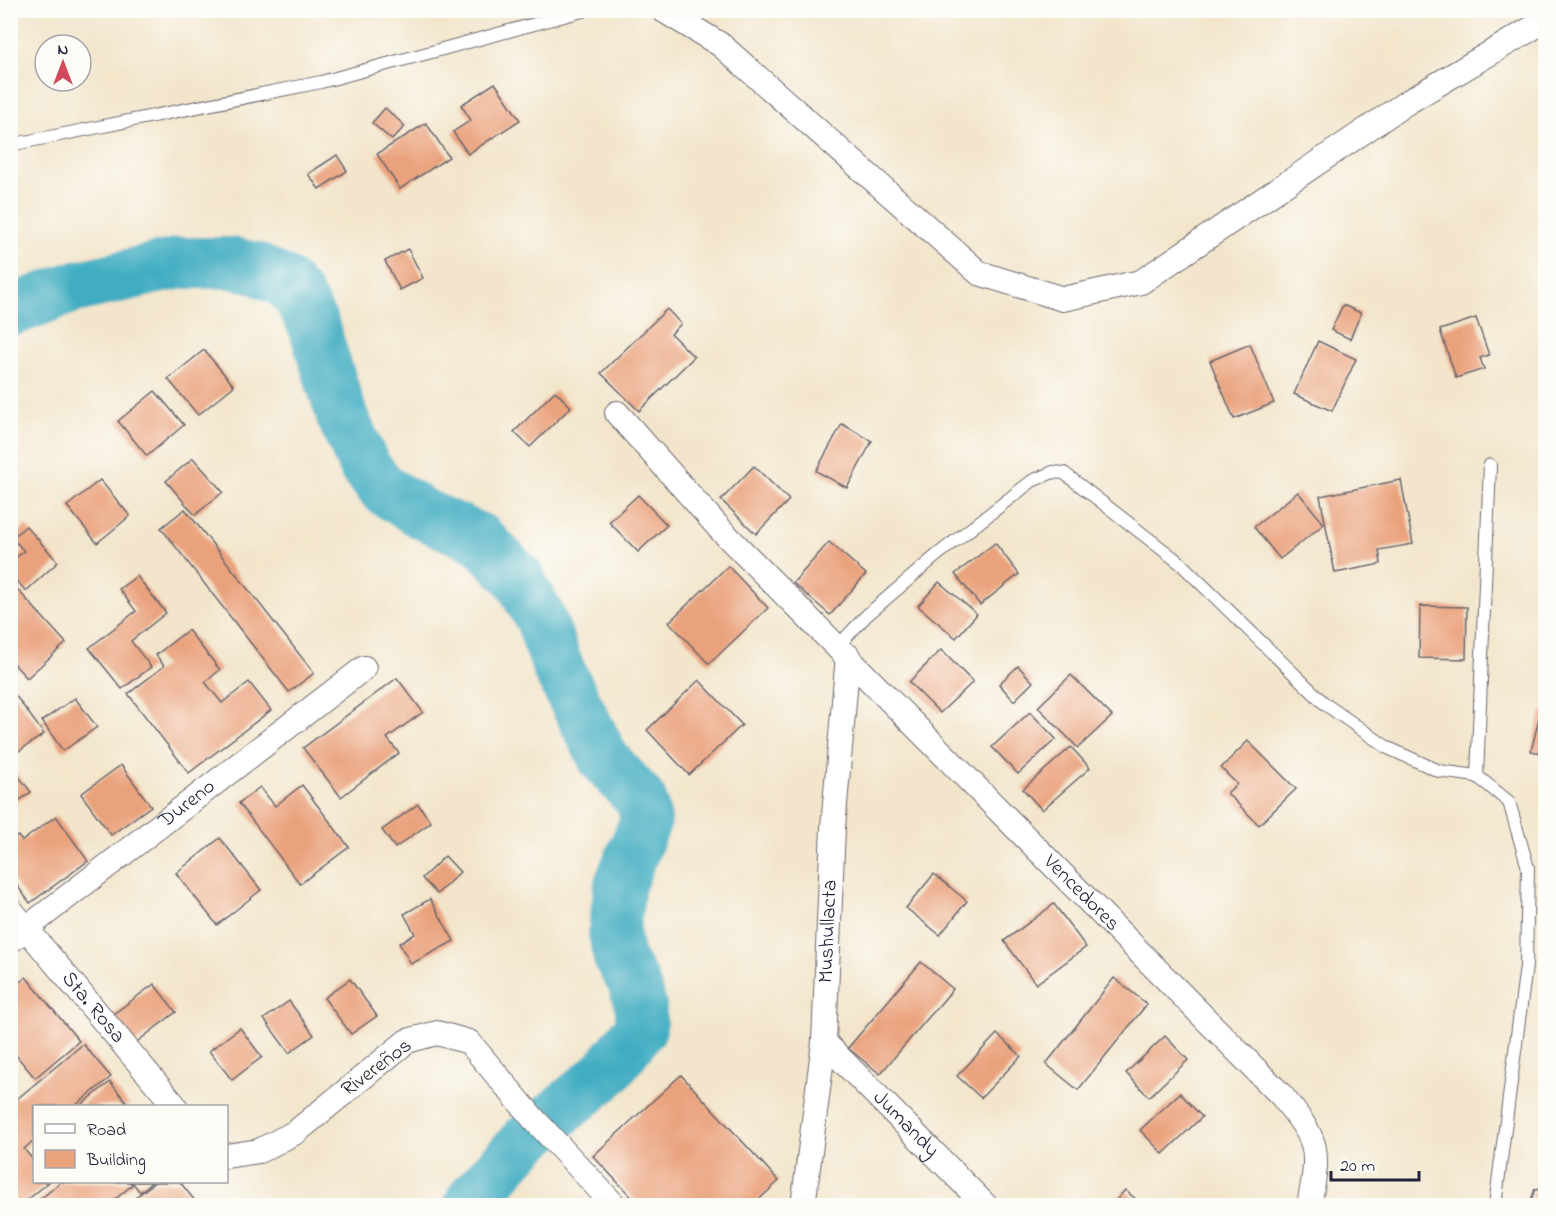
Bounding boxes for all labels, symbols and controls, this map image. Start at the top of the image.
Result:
north arrow [33,33,93,93]
text: N [58,38,69,62]
street label: Dureno [152,773,222,836]
street label: Vencedores [1035,847,1126,939]
street label: Mushullacta [811,879,846,984]
street label: Sta. Rosa [54,965,132,1051]
street label: Rivereños [335,1032,419,1104]
street label: Jumandy [865,1084,946,1166]
legend [33,1105,228,1183]
text: Road [87,1118,126,1144]
scale bar [1331,1144,1420,1182]
text: Building [86,1148,146,1175]
text: 20 m [1340,1154,1375,1180]

